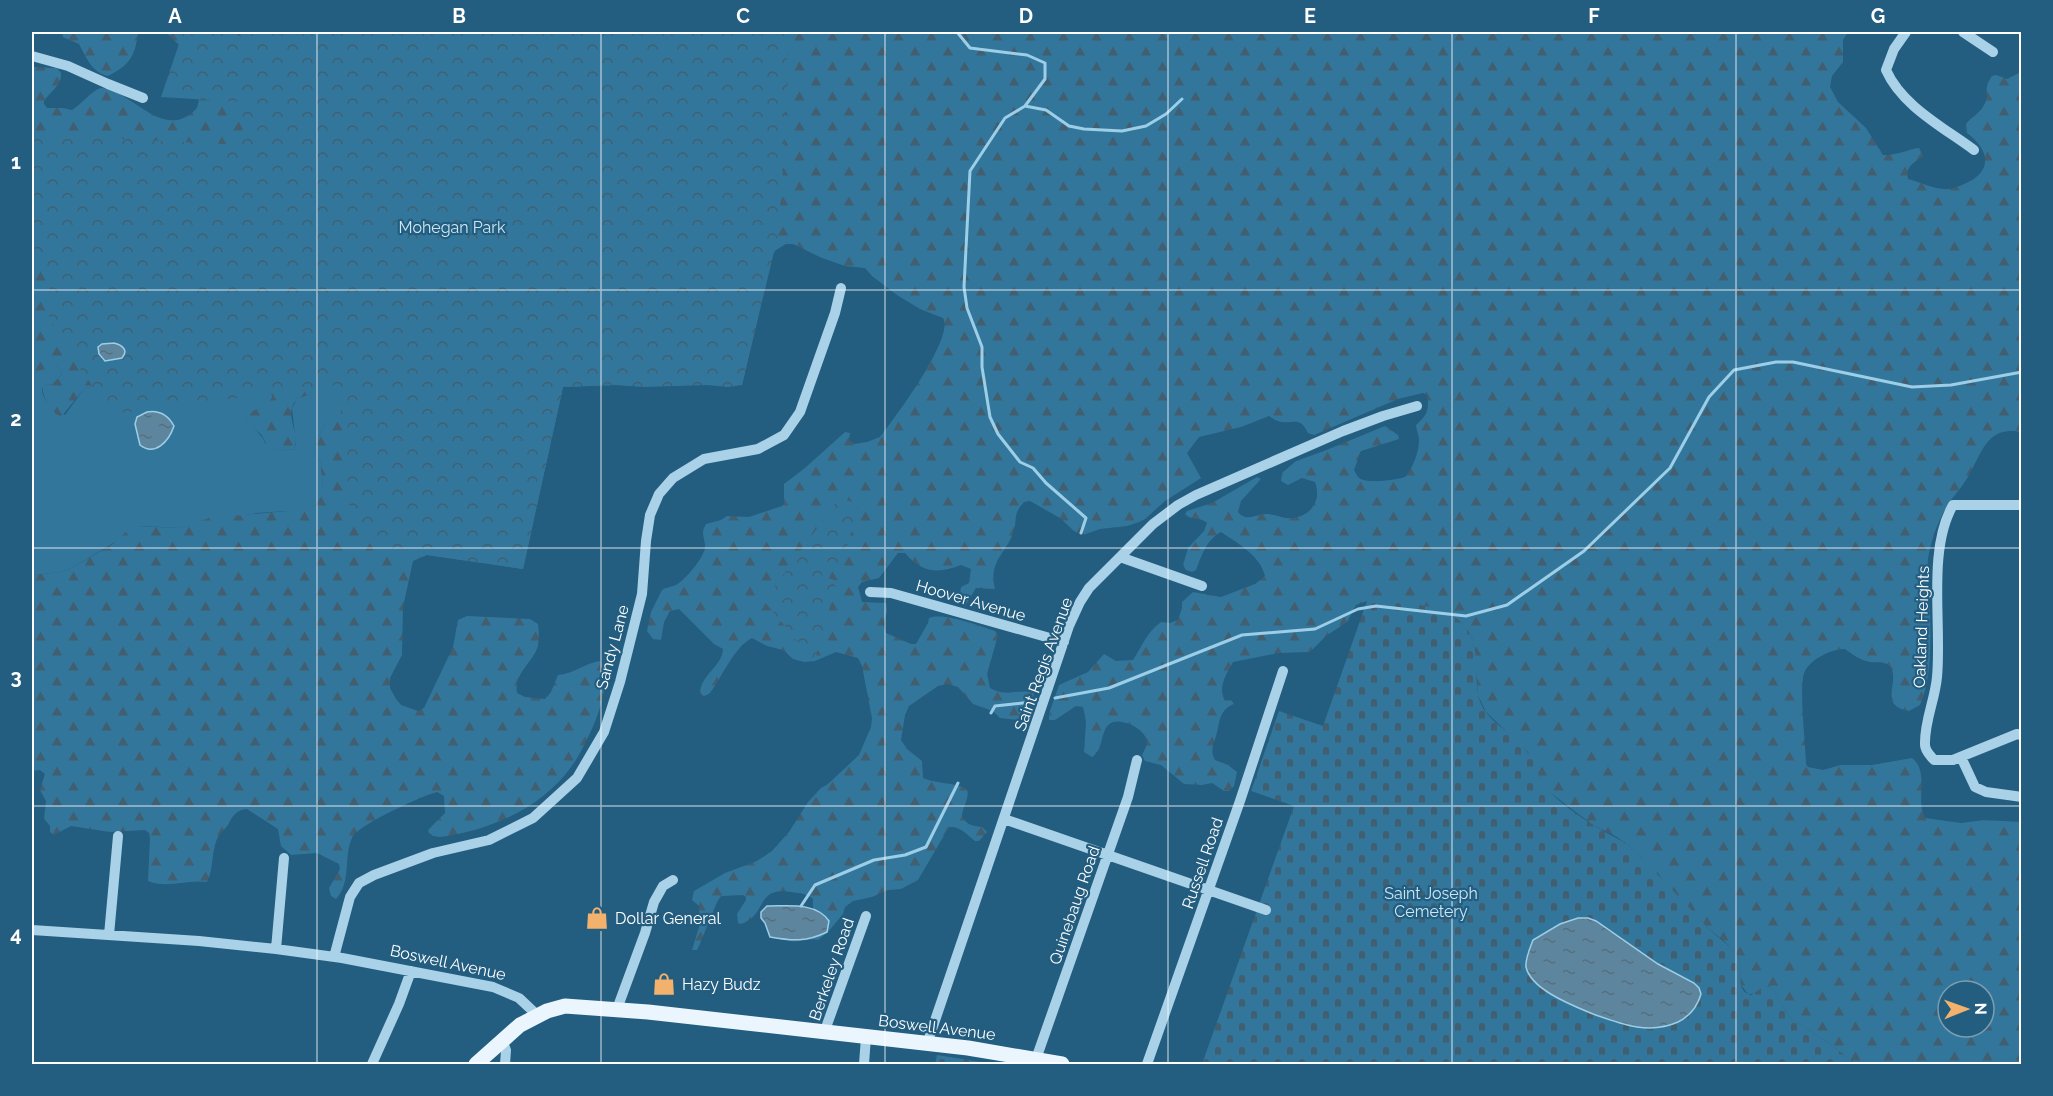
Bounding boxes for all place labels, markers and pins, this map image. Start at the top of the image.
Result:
shop icon: Dollar General [584,905,610,931]
place label: Dollar General [615,909,722,928]
shop icon: Hazy Budz [651,971,677,997]
place label: Hazy Budz [682,975,761,994]

